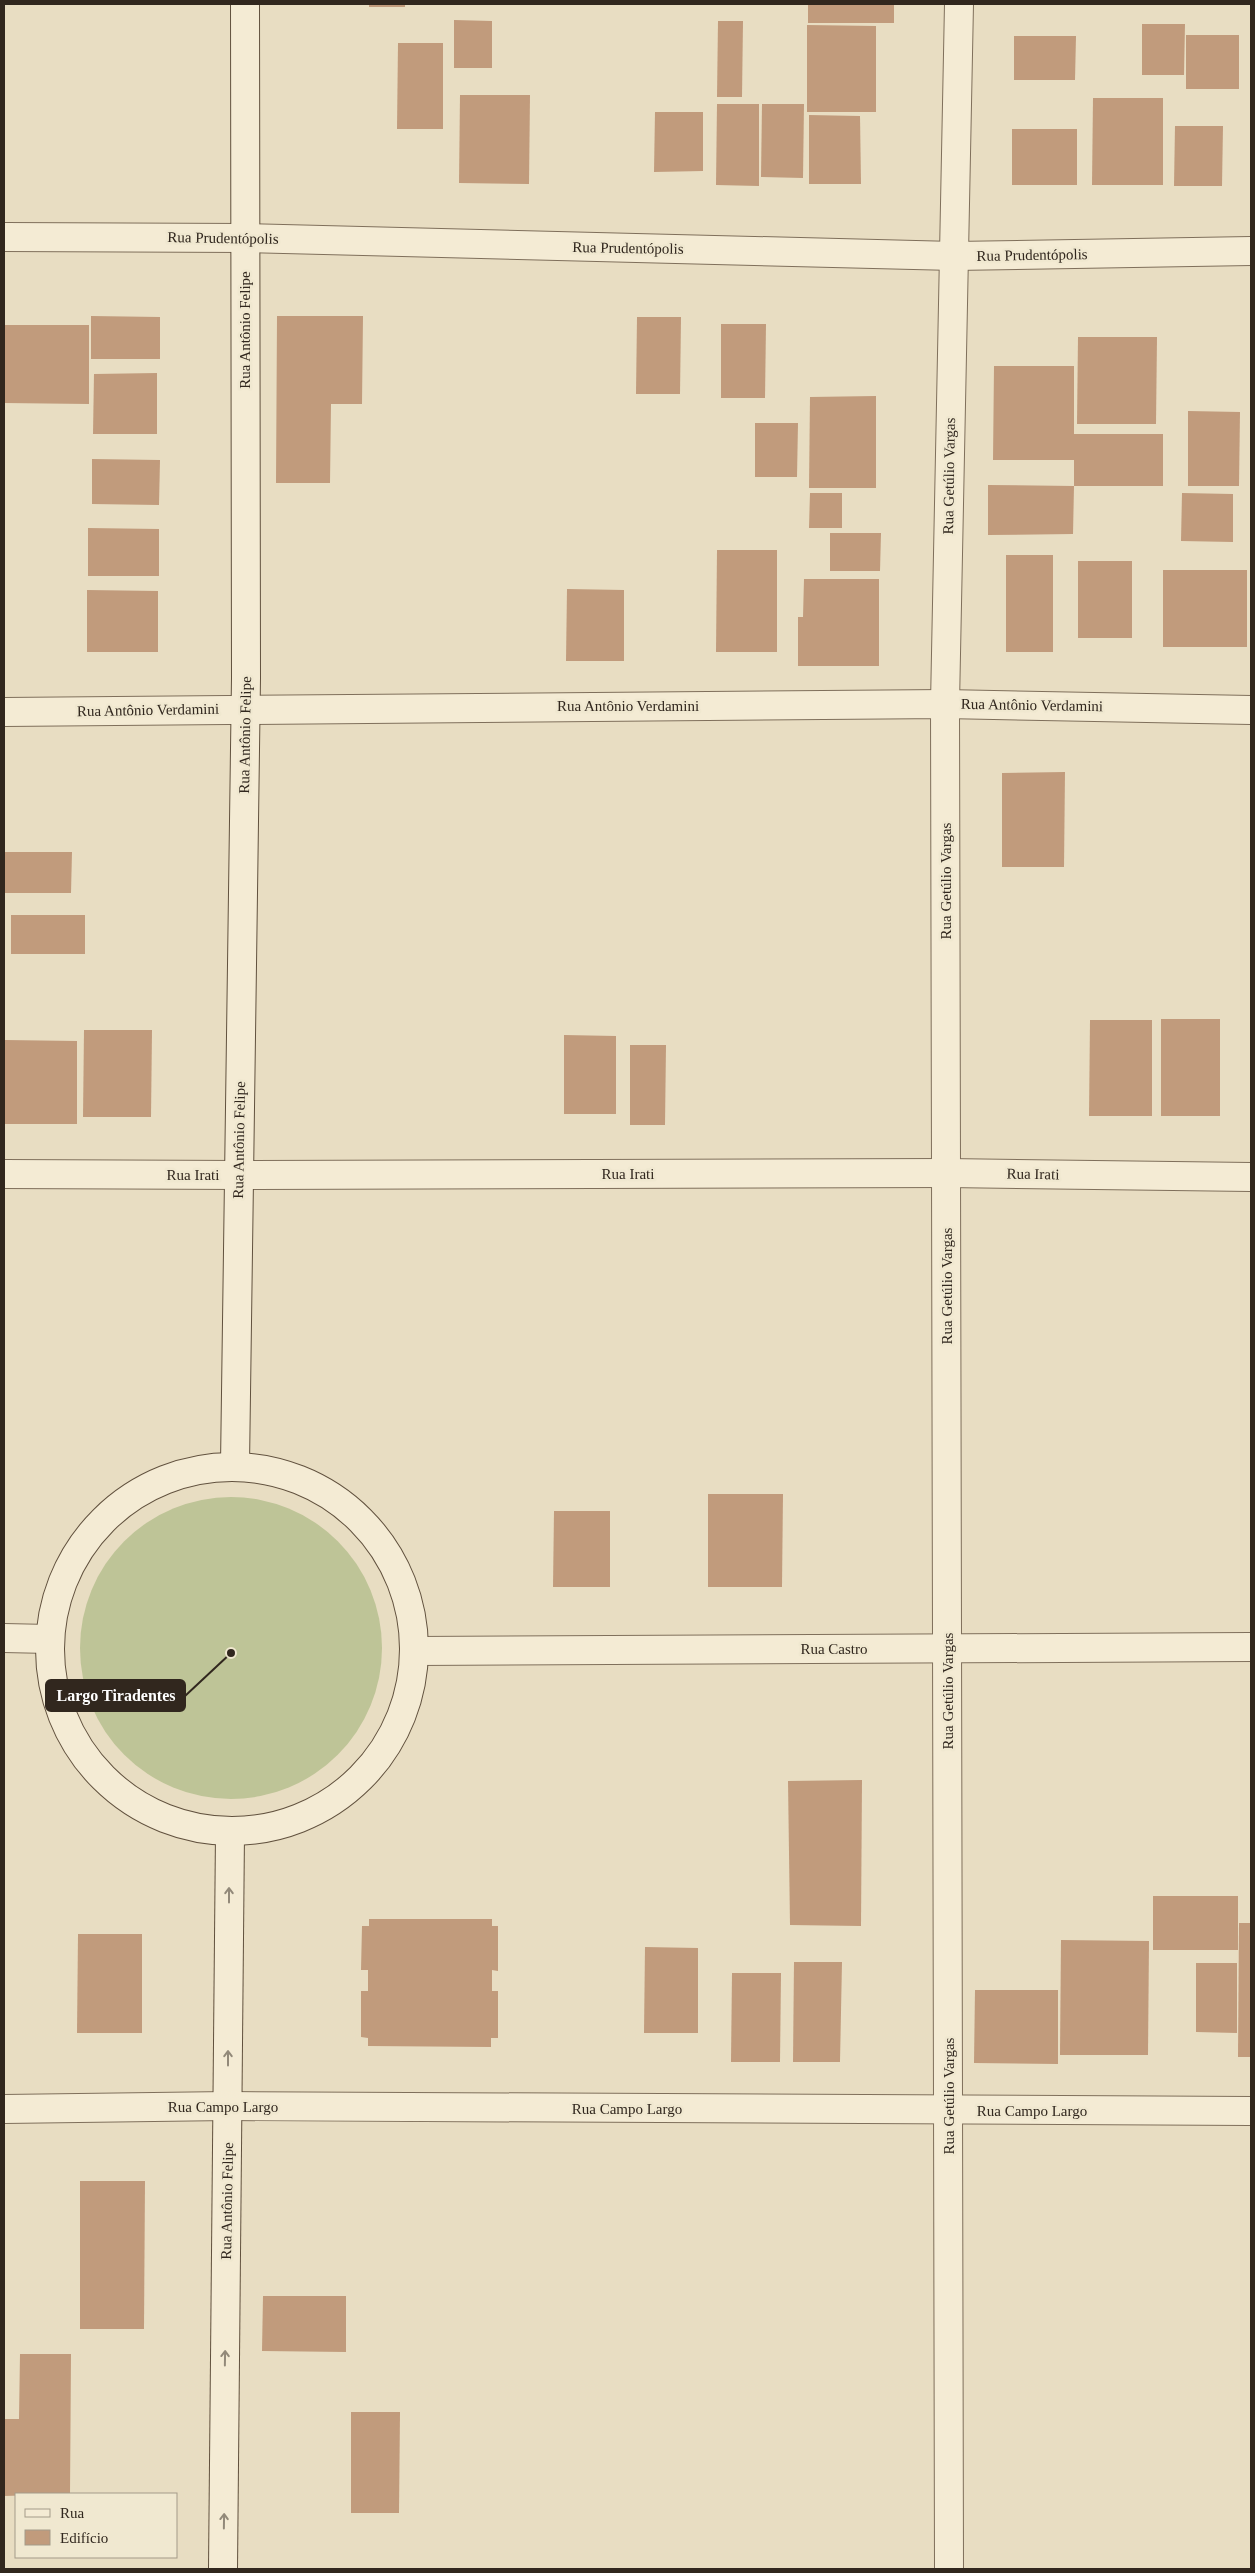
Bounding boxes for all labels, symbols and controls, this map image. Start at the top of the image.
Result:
street label: Rua Prudentópolis [167,229,279,247]
street label: Rua Prudentópolis [572,239,684,257]
street label: Rua Prudentópolis [976,246,1088,264]
street label: Rua Antônio Felipe [237,271,253,389]
street label: Rua Getúlio Vargas [940,417,958,535]
street label: Rua Antônio Felipe [236,676,254,794]
street label: Rua Antônio Verdamini [961,696,1103,714]
street label: Rua Antônio Verdamini [557,698,699,714]
street label: Rua Antônio Verdamini [77,701,219,719]
street label: Rua Getúlio Vargas [938,822,954,939]
street label: Rua Antônio Felipe [230,1081,248,1199]
street label: Rua Irati [602,1166,654,1182]
street label: Rua Irati [1006,1166,1060,1182]
street label: Rua Irati [167,1167,219,1183]
street label: Rua Getúlio Vargas [939,1227,955,1344]
street label: Rua Getúlio Vargas [940,1632,956,1749]
street label: Rua Castro [800,1641,868,1657]
callout: Largo Tiradentes [46,1680,185,1711]
text: Largo Tiradentes [57,1687,175,1705]
one-way arrow [224,1887,234,1904]
street label: Rua Getúlio Vargas [941,2037,957,2154]
one-way arrow [223,2050,233,2066]
street label: Rua Campo Largo [168,2099,278,2115]
street label: Rua Campo Largo [572,2101,682,2117]
street label: Rua Campo Largo [977,2103,1087,2119]
street label: Rua Antônio Felipe [218,2142,236,2260]
one-way arrow [220,2350,230,2366]
legend [15,2493,178,2558]
text: Rua [60,2505,85,2521]
one-way arrow [219,2513,229,2529]
text: Edifício [60,2530,108,2546]

